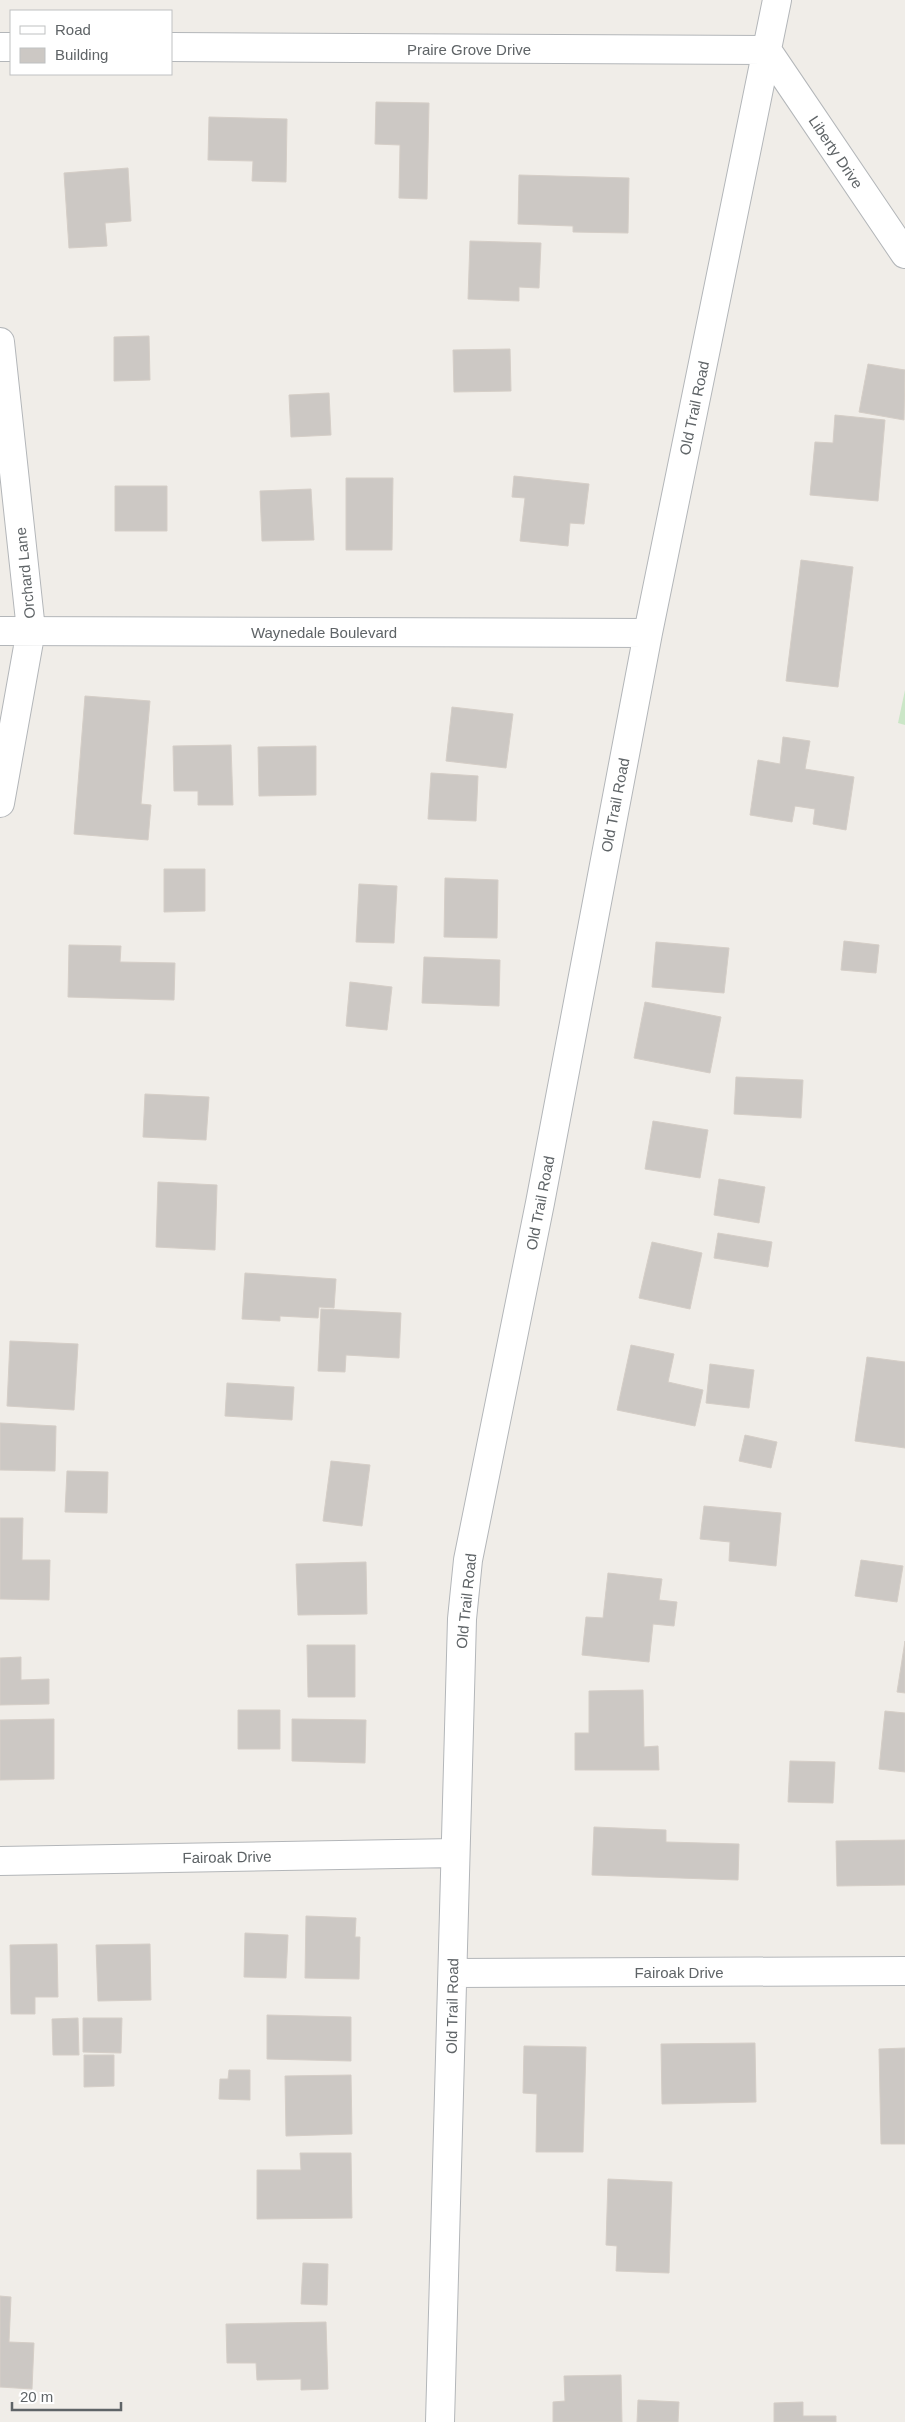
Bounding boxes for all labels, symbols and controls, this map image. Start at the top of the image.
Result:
legend [10,10,172,75]
text: Road [55,21,91,38]
street label: Praire Grove Drive [407,41,531,58]
text: Building [55,46,108,63]
street label: Liberty Drive [805,112,867,192]
street label: Old Trail Road [676,359,712,457]
street label: Orchard Lane [12,526,38,620]
street label: Waynedale Boulevard [251,624,397,641]
street label: Old Trail Road [598,756,632,854]
street label: Old Trail Road [523,1154,557,1252]
street label: Old Trail Road [453,1552,479,1650]
street label: Fairoak Drive [182,1848,272,1866]
street label: Old Trail Road [443,1958,461,2054]
street label: Fairoak Drive [634,1964,724,1981]
scale bar [12,2380,121,2412]
text: 20 m [20,2388,53,2405]

